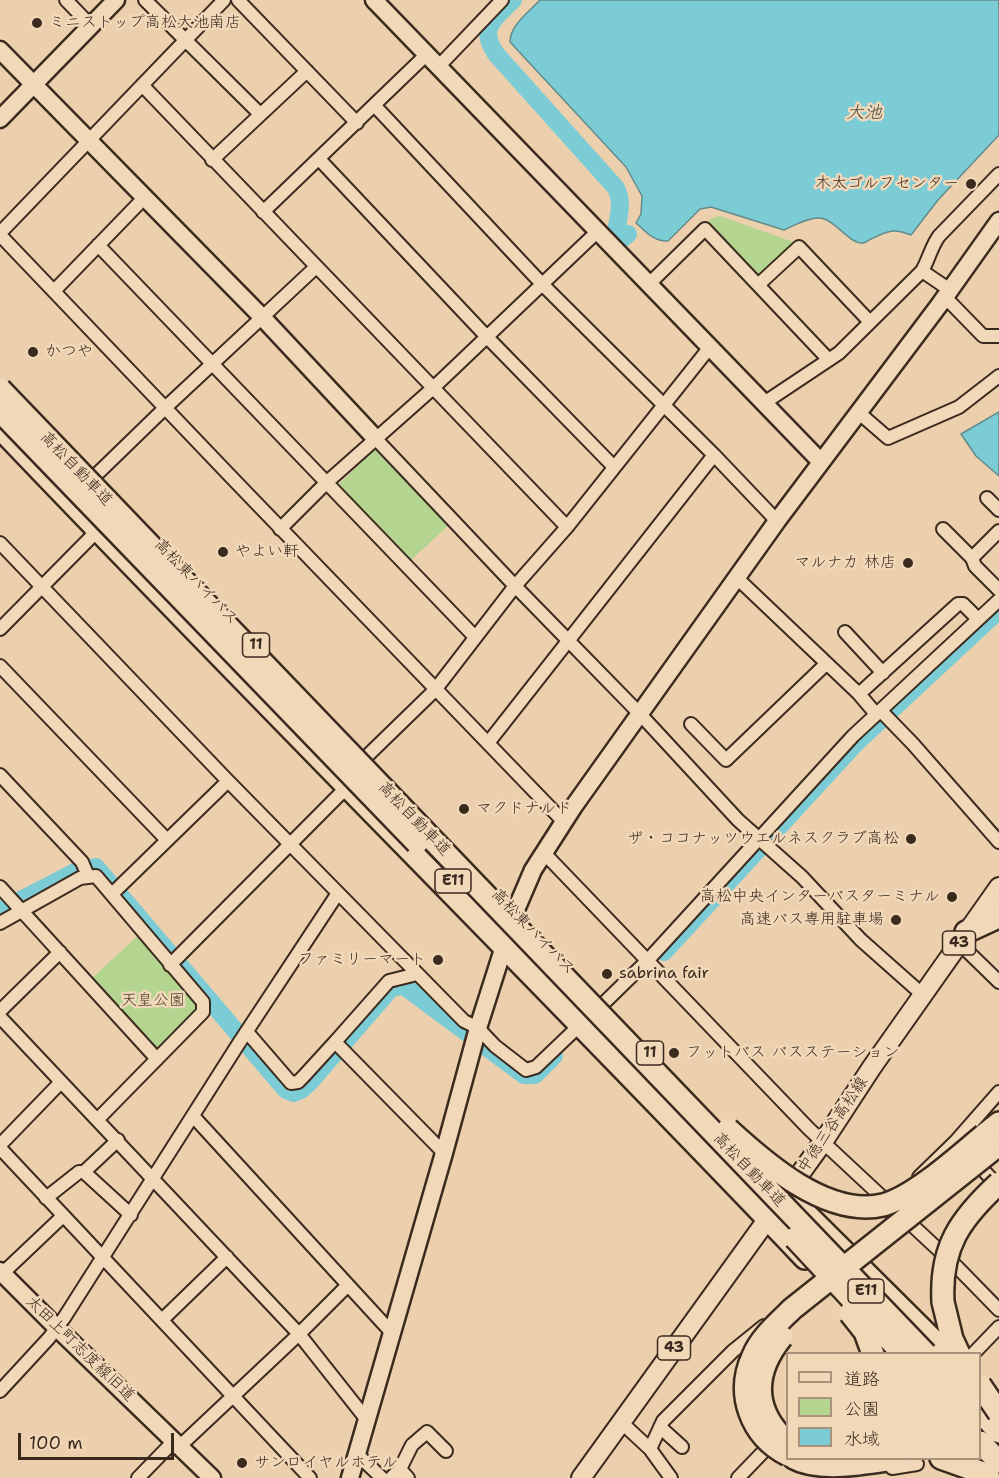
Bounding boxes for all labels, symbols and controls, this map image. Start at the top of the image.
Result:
place label: ミニストップ高松大池南店 [49,13,241,33]
marker: ミニストップ高松大池南店 [30,16,44,30]
water label: 大池 [846,102,882,124]
place label: 木太ゴルフセンター [815,174,959,194]
marker: 木太ゴルフセンター [964,177,978,191]
place label: かつや [45,342,93,362]
marker: かつや [26,345,40,359]
street label: 高松自動車道 [36,428,116,510]
street label: 高松東バイパス [150,535,242,629]
place label: やよい軒 [235,542,299,562]
marker: やよい軒 [216,545,230,559]
place label: マルナカ 林店 [795,553,896,573]
marker: マルナカ 林店 [901,556,915,570]
road number: 11 [242,633,270,657]
street label: 高松自動車道 [374,778,454,860]
place label: マクドナルド [476,799,572,819]
marker: マクドナルド [457,802,471,816]
place label: ザ・ココナッツウエルネスクラブ高松 [627,829,899,849]
marker: ザ・ココナッツウエルネスクラブ高松 [904,832,918,846]
road number: E11 [435,869,471,893]
street label: 高松東バイパス [487,885,579,979]
place label: 高松中央インターバスターミナル [700,887,940,907]
marker: 高松中央インターバスターミナル [945,890,959,904]
place label: 高速バス専用駐車場 [740,910,884,930]
marker: 高速バス専用駐車場 [889,913,903,927]
road number: 43 [942,931,976,955]
place label: ファミリーマート [298,950,426,970]
marker: ファミリーマート [431,953,445,967]
place label: sabrina fair [619,964,709,984]
marker: sabrina fair [600,967,614,981]
park label: 天皇公園 [121,991,185,1011]
road number: 11 [636,1041,664,1065]
place label: フットバス バスステーション [686,1043,899,1063]
marker: フットバス バスステーション [667,1046,681,1060]
street label: 中徳三谷高松線 [794,1073,872,1177]
street label: 高松自動車道 [709,1129,789,1211]
road number: E11 [848,1279,884,1303]
street label: 太田上町志度線旧道 [22,1292,138,1406]
road number: 43 [658,1336,690,1360]
legend [786,1352,981,1460]
text: 道路 [844,1367,880,1391]
text: 公園 [844,1397,880,1421]
scale bar [21,1421,177,1459]
text: 水域 [844,1427,880,1451]
text: 100 m [29,1431,83,1455]
place label: サンロイヤルホテル [254,1453,398,1473]
marker: サンロイヤルホテル [235,1456,249,1470]

